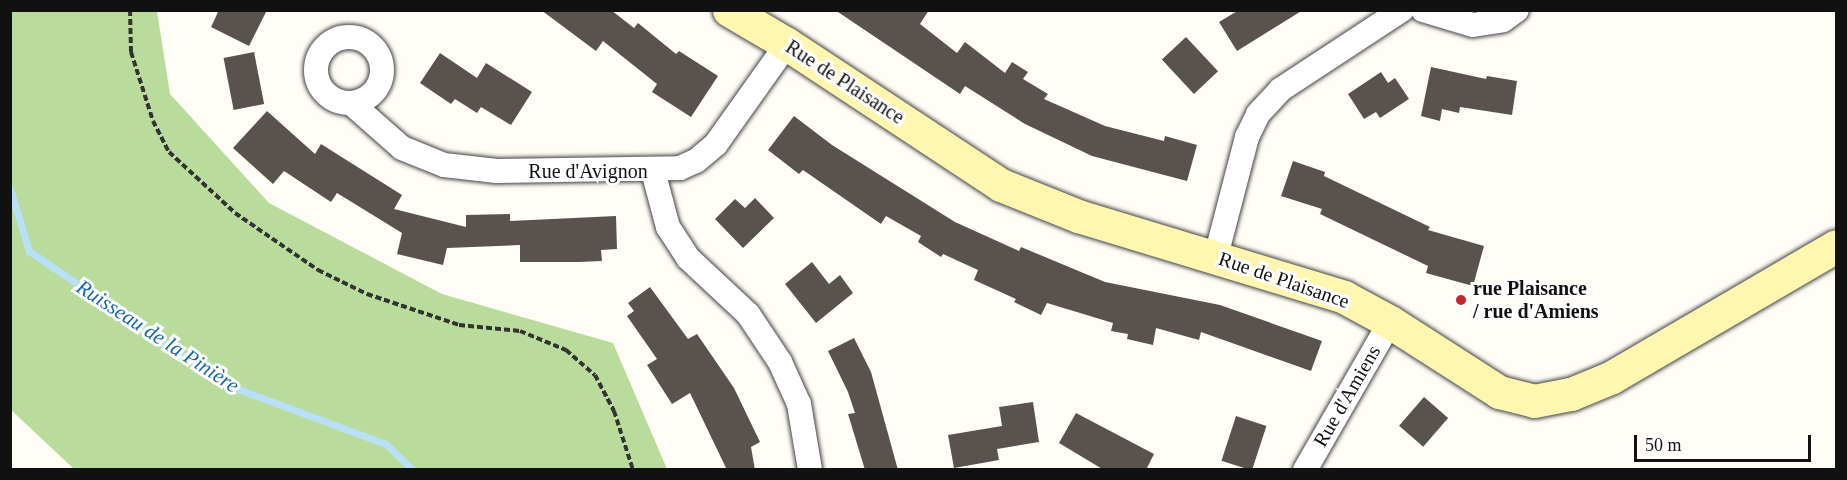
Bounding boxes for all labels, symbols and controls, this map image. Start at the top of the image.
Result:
street label: Rue de Plaisance [781,35,909,129]
street label: Rue d'Avignon [528,159,648,183]
street label: Rue de Plaisance [1216,246,1352,314]
water label: Ruisseau de la Pinière [72,274,244,398]
place label: rue Plaisance / rue d'Amiens [1473,276,1599,323]
marker: rue Plaisance / rue d'Amiens [1454,293,1468,307]
street label: Rue d'Amiens [1308,341,1386,451]
scale bar [1637,423,1814,461]
text: 50 m [1645,435,1682,455]

